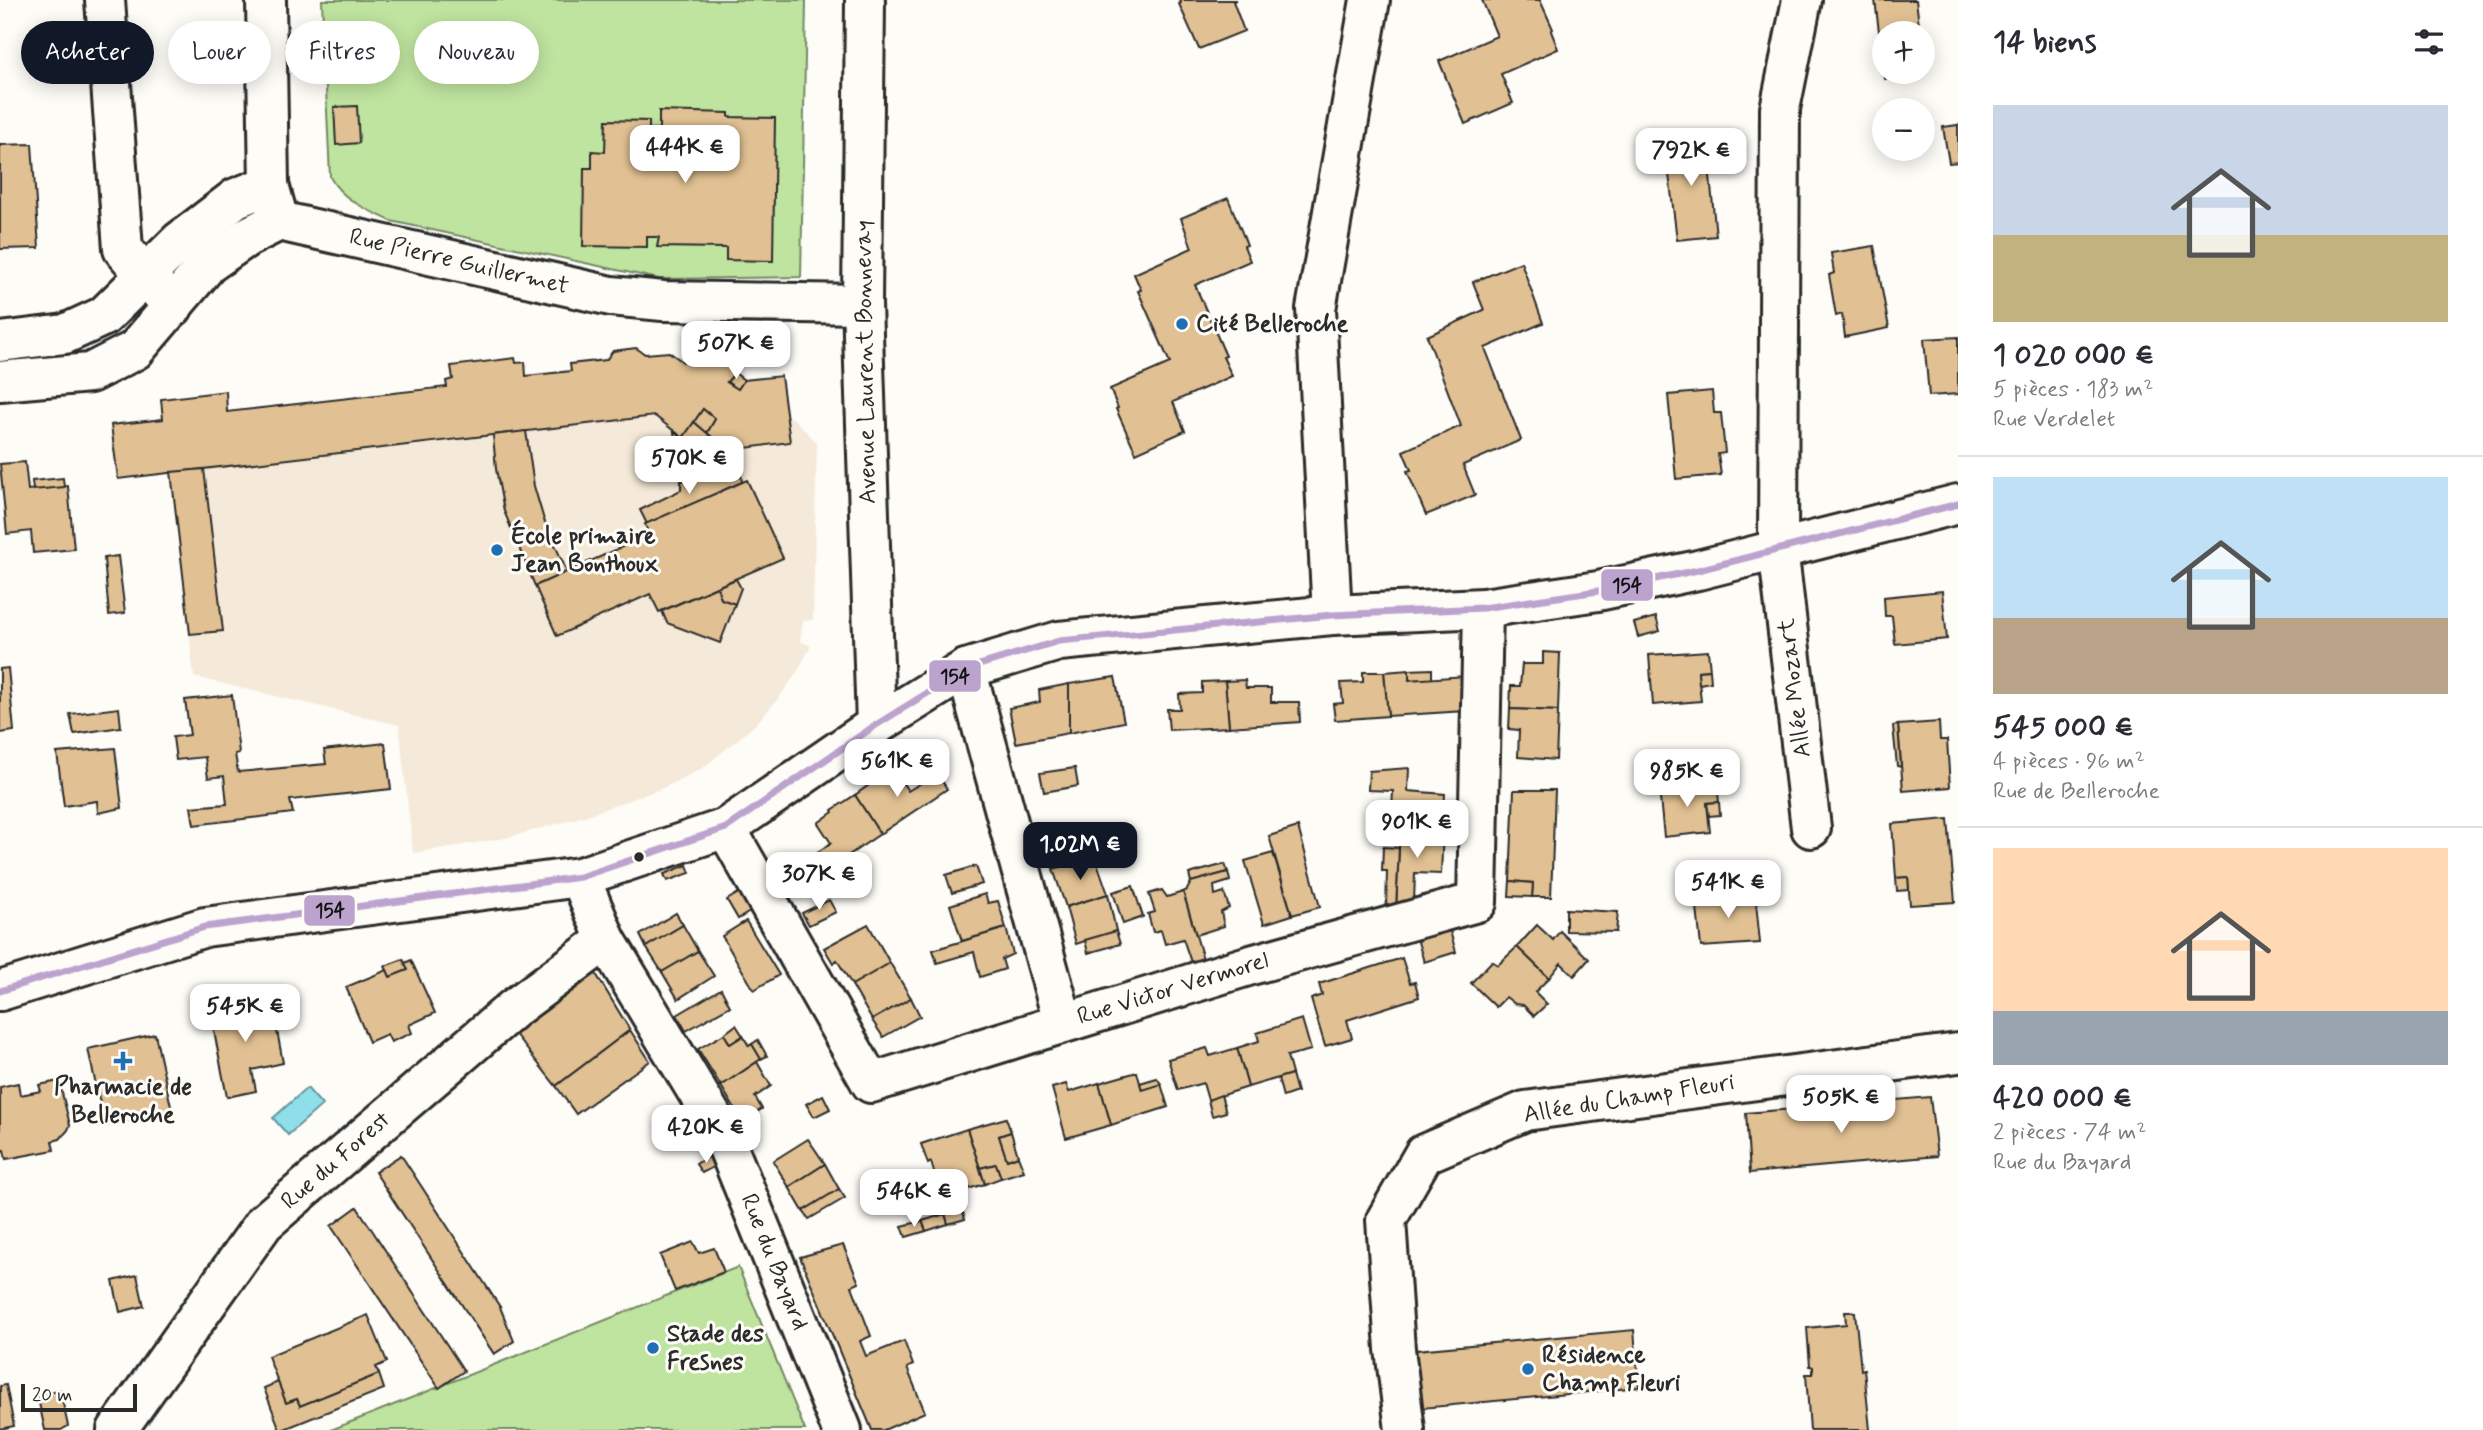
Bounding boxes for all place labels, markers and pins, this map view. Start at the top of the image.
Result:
pin: 444K € [628,125,742,185]
pin: 792K € [1634,128,1748,188]
place label: Cité Belleroche [1196,309,1349,340]
marker: Cité Belleroche [1174,316,1190,332]
pin: 507K € [679,322,793,381]
pin: 570K € [632,436,746,496]
place label: École primaire Jean Bonthoux [511,519,658,580]
marker: École primaire Jean Bonthoux [489,542,505,558]
pin: 561K € [840,740,954,799]
pin: 985K € [1630,750,1744,809]
pin: 901K € [1360,800,1474,860]
pin: 1.02M € [1015,822,1145,882]
unlabelled marker [632,850,646,864]
pin: 307K € [762,852,876,912]
pin: 541K € [1671,860,1785,920]
pin: 545K € [188,984,302,1044]
marker: Pharmacie de Belleroche [115,1053,131,1069]
place label: Pharmacie de Belleroche [54,1072,192,1131]
pin: 505K € [1784,1076,1898,1135]
pin: 420K € [649,1106,763,1165]
pin: 546K € [857,1170,971,1229]
place label: Stade des Fresnes [667,1319,764,1378]
marker: Stade des Fresnes [645,1340,661,1356]
place label: Résidence Champ Fleuri [1542,1340,1681,1399]
marker: Résidence Champ Fleuri [1520,1361,1536,1377]

